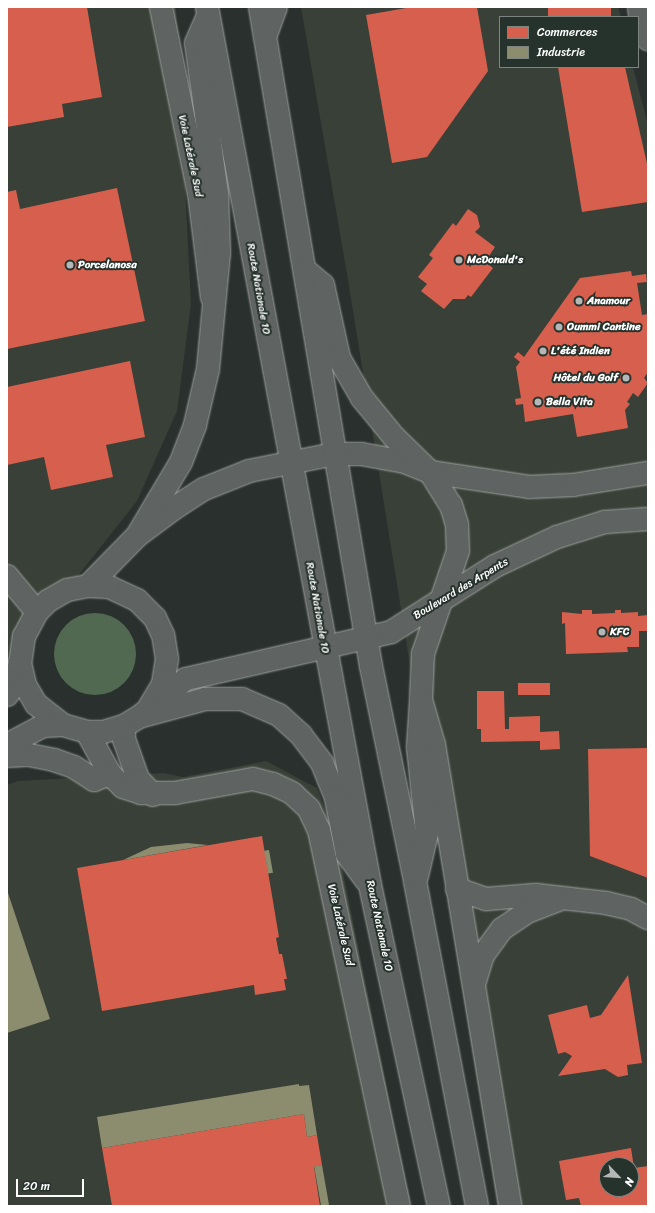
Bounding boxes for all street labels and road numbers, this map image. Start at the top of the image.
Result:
street label: Voie Latérale Sud [175,114,205,198]
street label: Route Nationale 10 [243,242,273,336]
street label: Boulevard des Arpents [411,555,511,623]
street label: Route Nationale 10 [302,561,332,655]
street label: Route Nationale 10 [363,879,395,973]
street label: Voie Latérale Sud [324,883,356,967]

